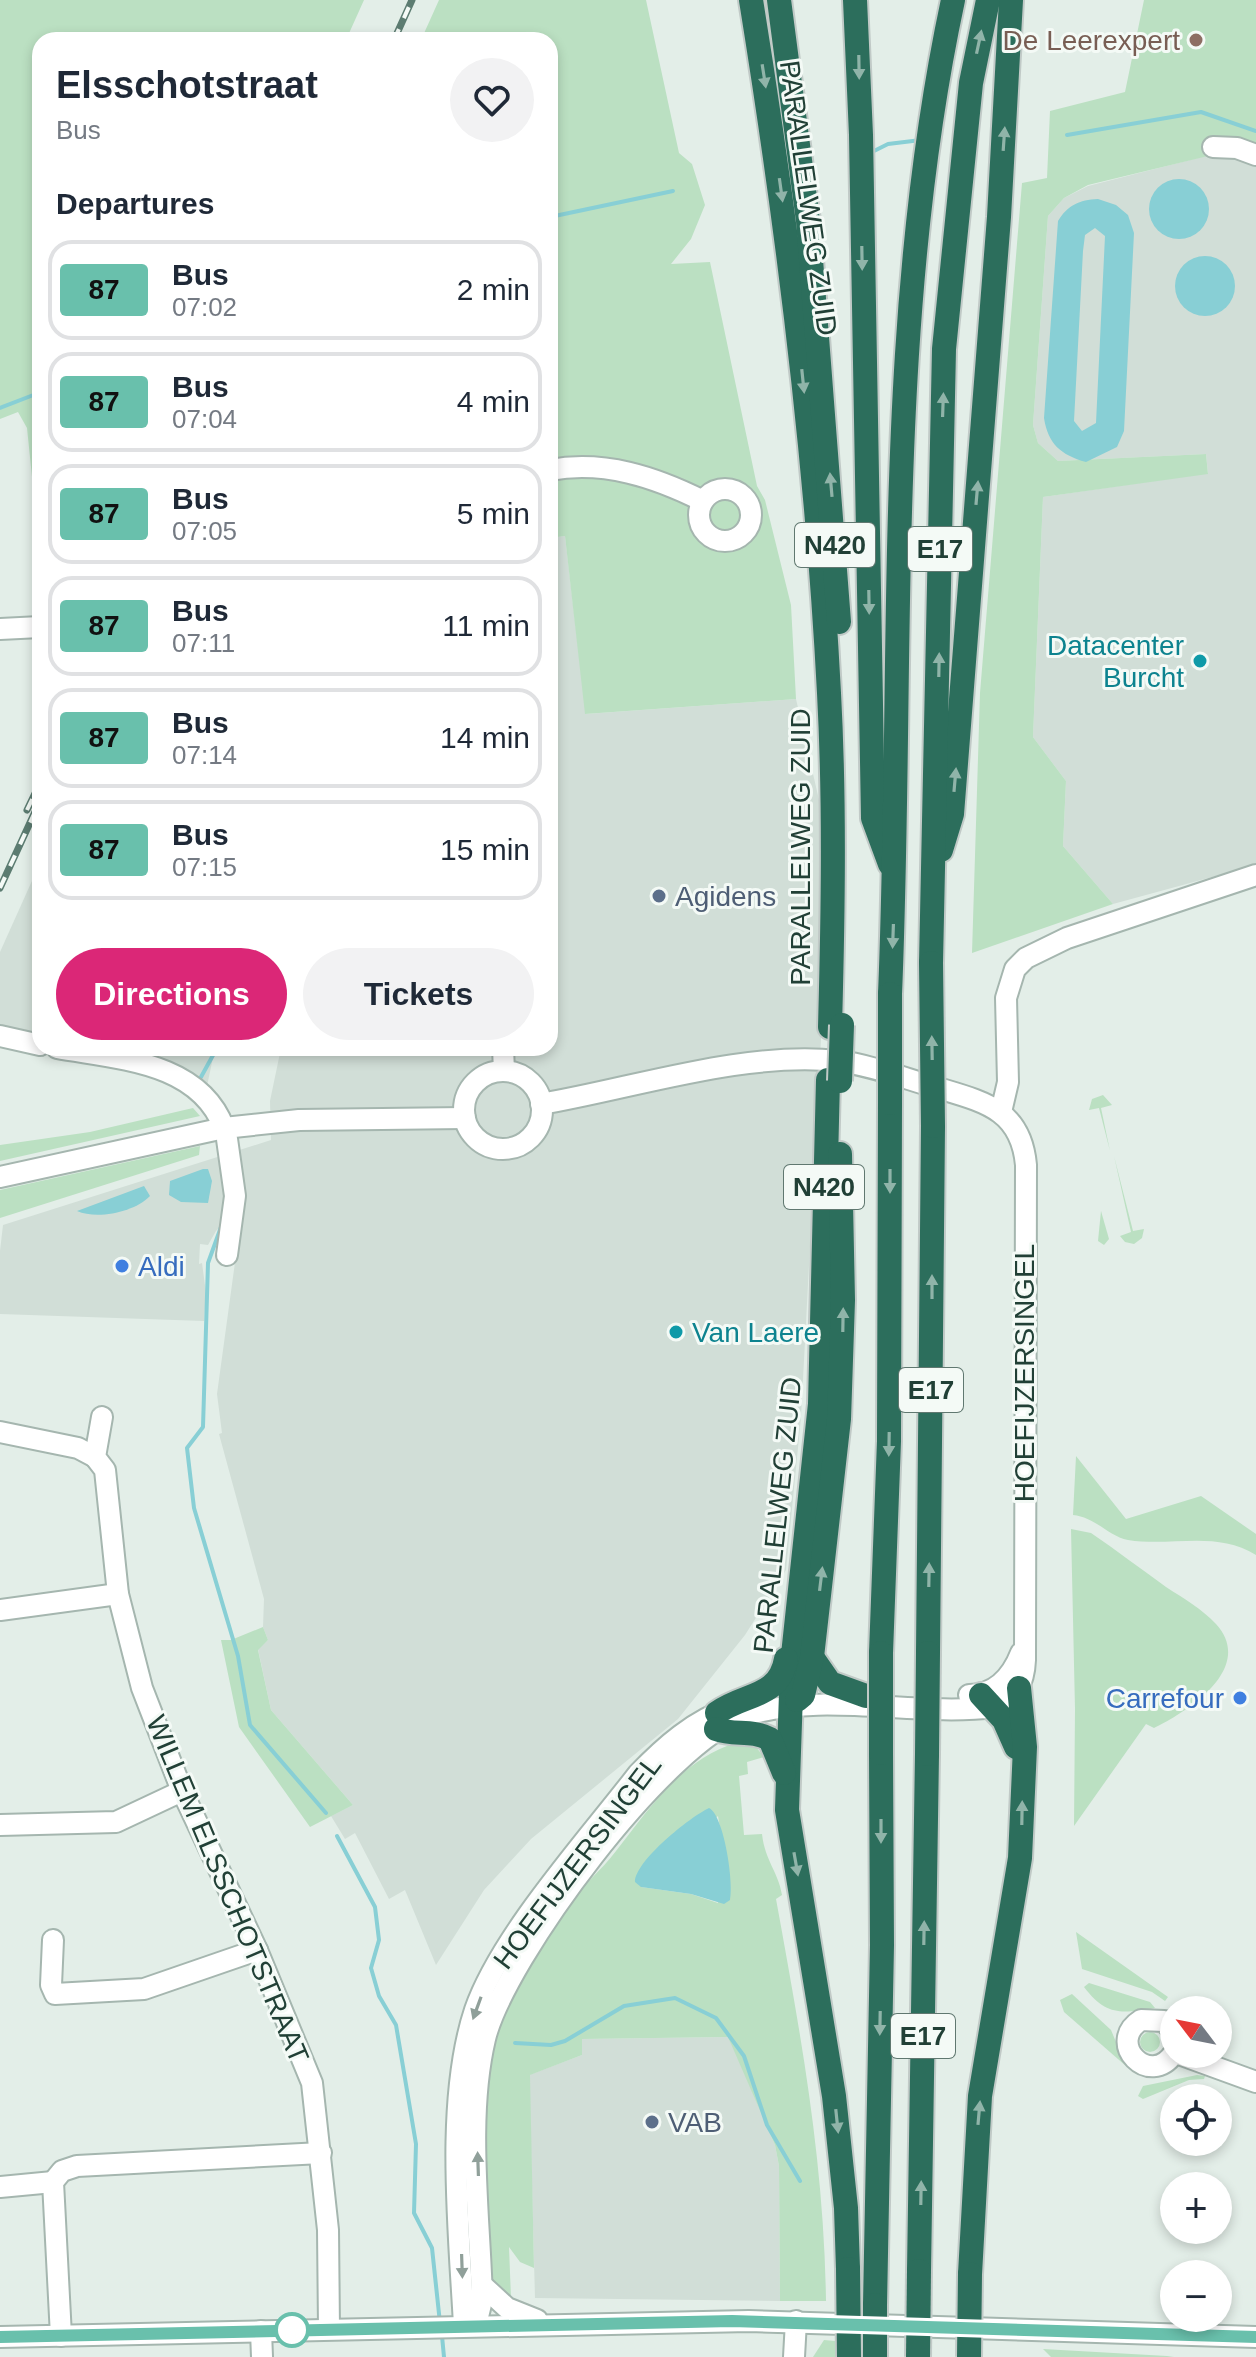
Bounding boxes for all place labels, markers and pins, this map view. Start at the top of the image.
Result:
place label: De Leerexpert [1003,25,1180,56]
marker: De Leerexpert [1187,31,1205,49]
place label: Datacenter Burcht [1047,630,1184,693]
marker: Datacenter Burcht [1191,652,1209,670]
place label: Agidens [675,881,776,912]
marker: Agidens [650,887,668,905]
place label: Aldi [138,1251,185,1282]
marker: Aldi [113,1257,131,1275]
place label: Van Laere [692,1317,819,1348]
marker: Van Laere [667,1323,685,1341]
place label: Carrefour [1106,1683,1224,1714]
marker: Carrefour [1231,1689,1249,1707]
place label: VAB [668,2107,722,2138]
marker: VAB [643,2113,661,2131]
unlabelled marker [275,2313,309,2347]

